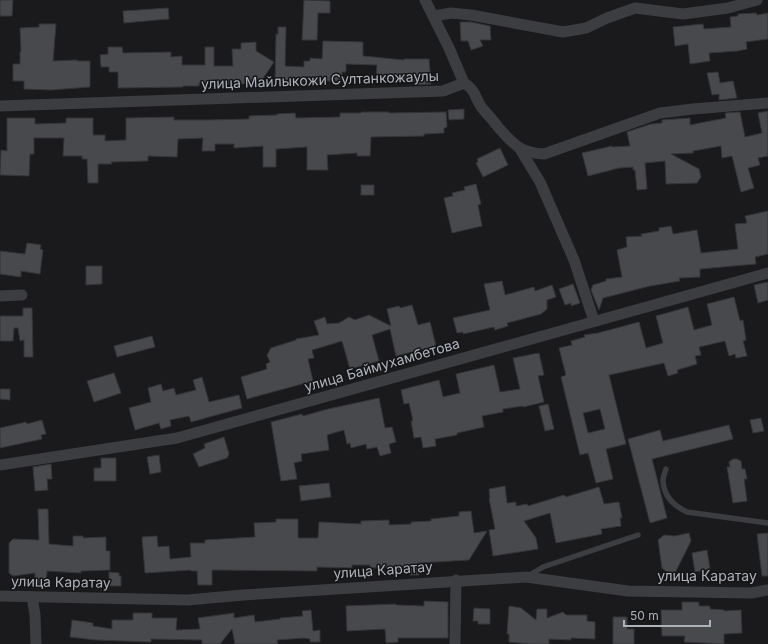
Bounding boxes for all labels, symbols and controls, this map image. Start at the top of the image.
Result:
street label: улица Майлыкожи Султанкожаулы [201,67,439,92]
street label: улица Баймухамбетова [302,334,461,395]
street label: улица Каратау [333,558,433,581]
street label: улица Каратау [657,567,757,584]
street label: улица Каратау [11,572,111,591]
scale bar [624,602,710,628]
text: 50 m [630,608,659,623]

